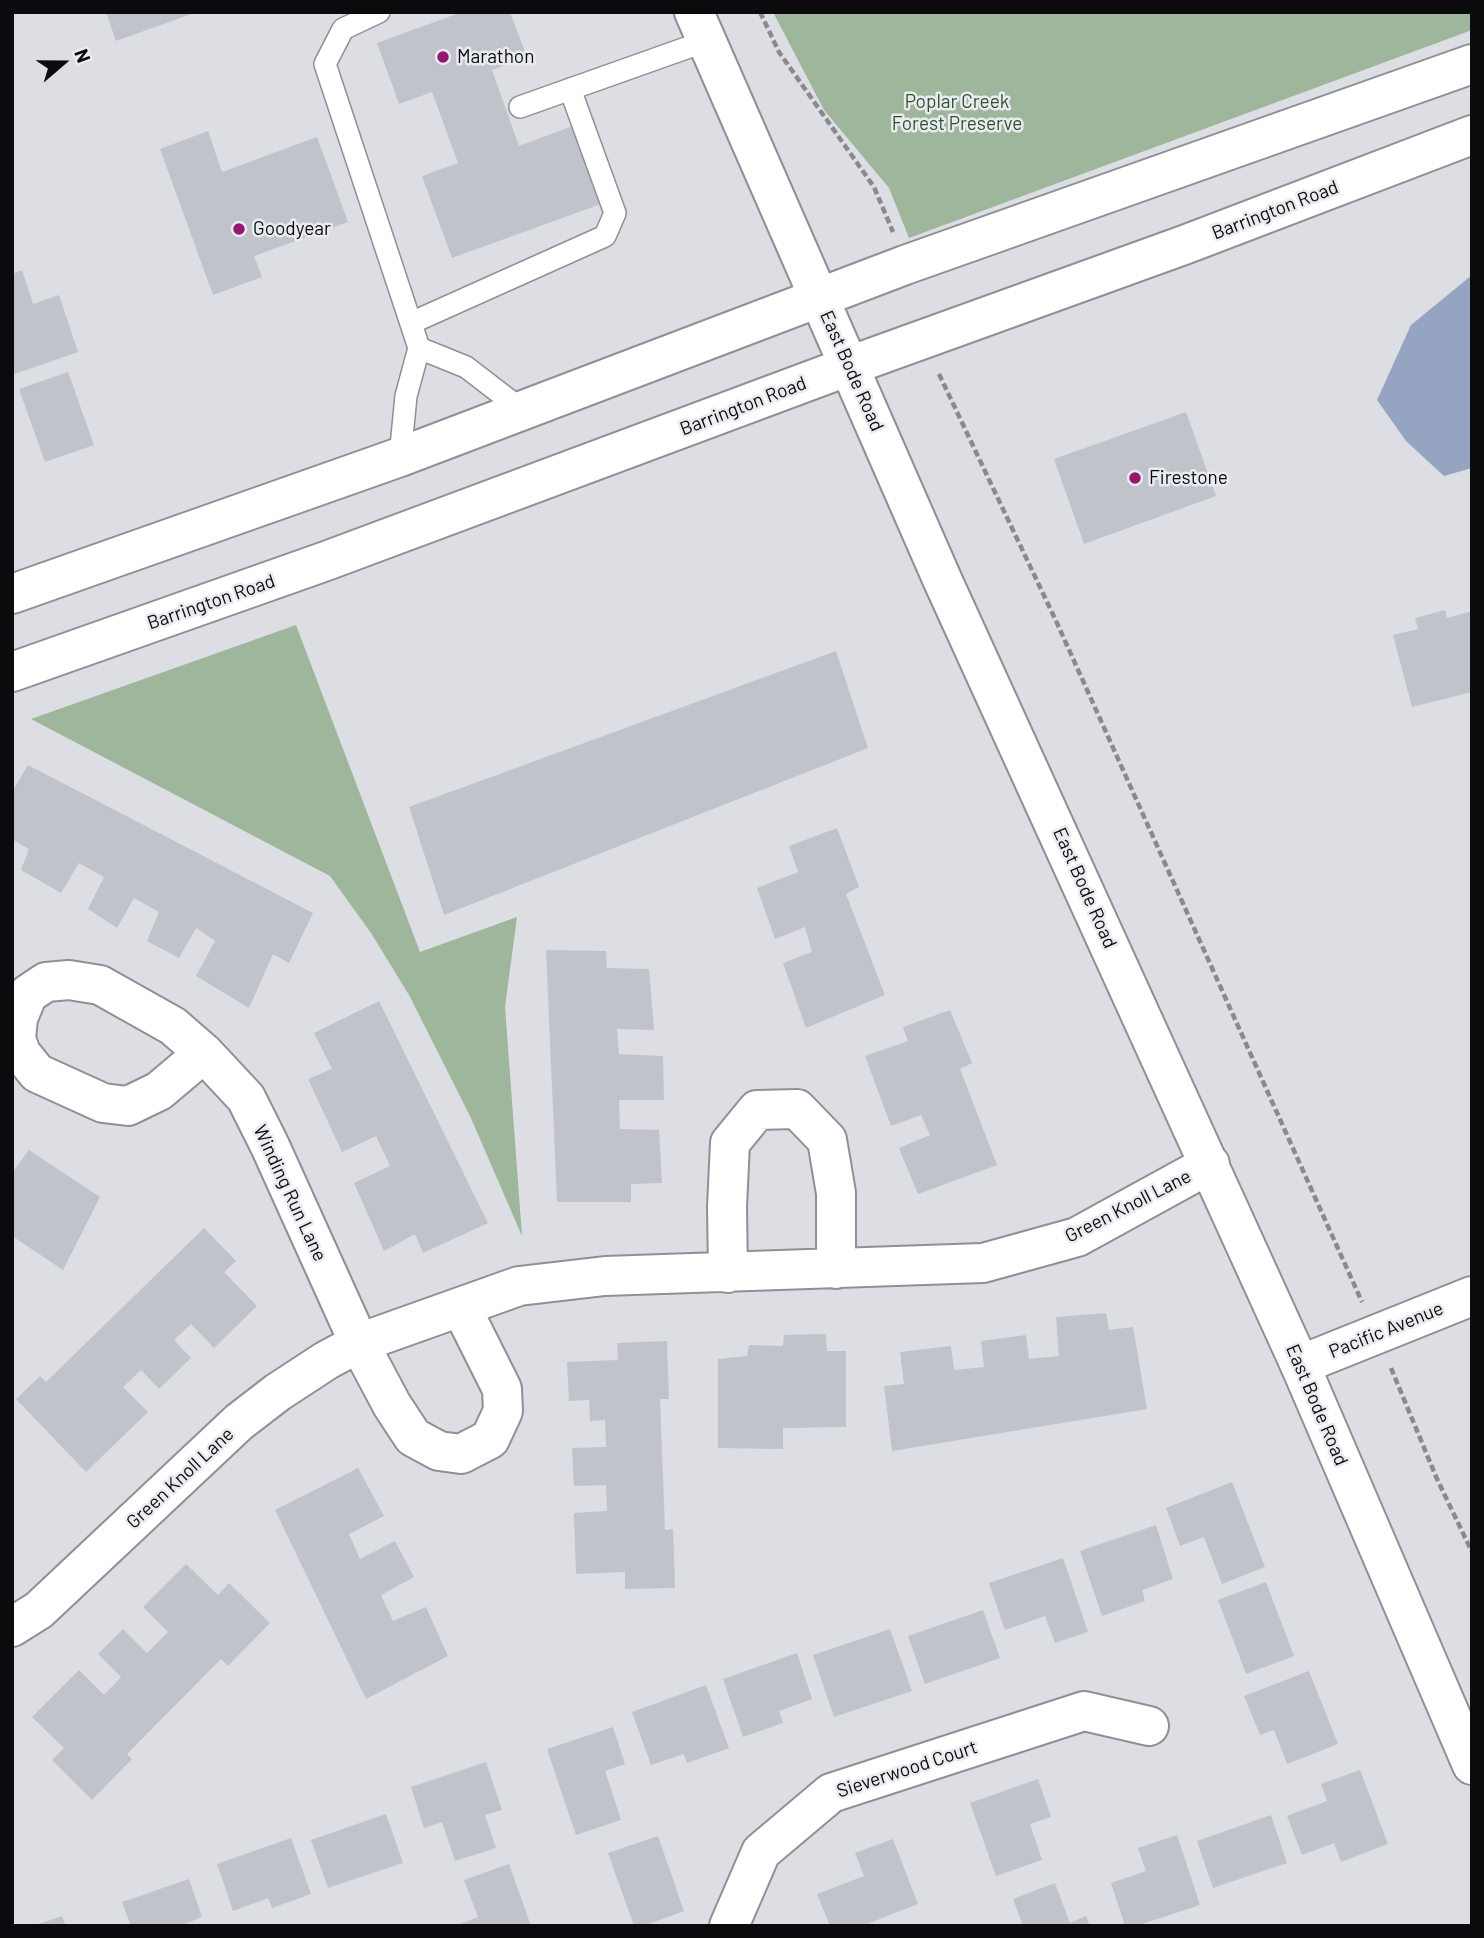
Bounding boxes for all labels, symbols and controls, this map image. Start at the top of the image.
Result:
north arrow [28,28,98,98]
text: N [70,46,96,66]
place label: Marathon [457,46,534,68]
marker: Marathon [435,49,451,65]
park label: Poplar Creek Forest Preserve [892,91,1022,135]
street label: Barrington Road [1209,175,1341,245]
place label: Goodyear [253,218,331,240]
marker: Goodyear [231,221,247,237]
street label: East Bode Road [815,307,889,435]
street label: Barrington Road [677,371,809,441]
place label: Firestone [1149,467,1228,489]
marker: Firestone [1127,470,1143,486]
street label: Barrington Road [144,569,278,635]
street label: East Bode Road [1048,824,1122,952]
street label: Winding Run Lane [248,1121,332,1265]
street label: Green Knoll Lane [1061,1164,1195,1248]
street label: Pacific Avenue [1325,1297,1447,1363]
street label: East Bode Road [1281,1341,1353,1469]
street label: Green Knoll Lane [122,1423,238,1533]
street label: Sieverwood Court [834,1736,980,1802]

